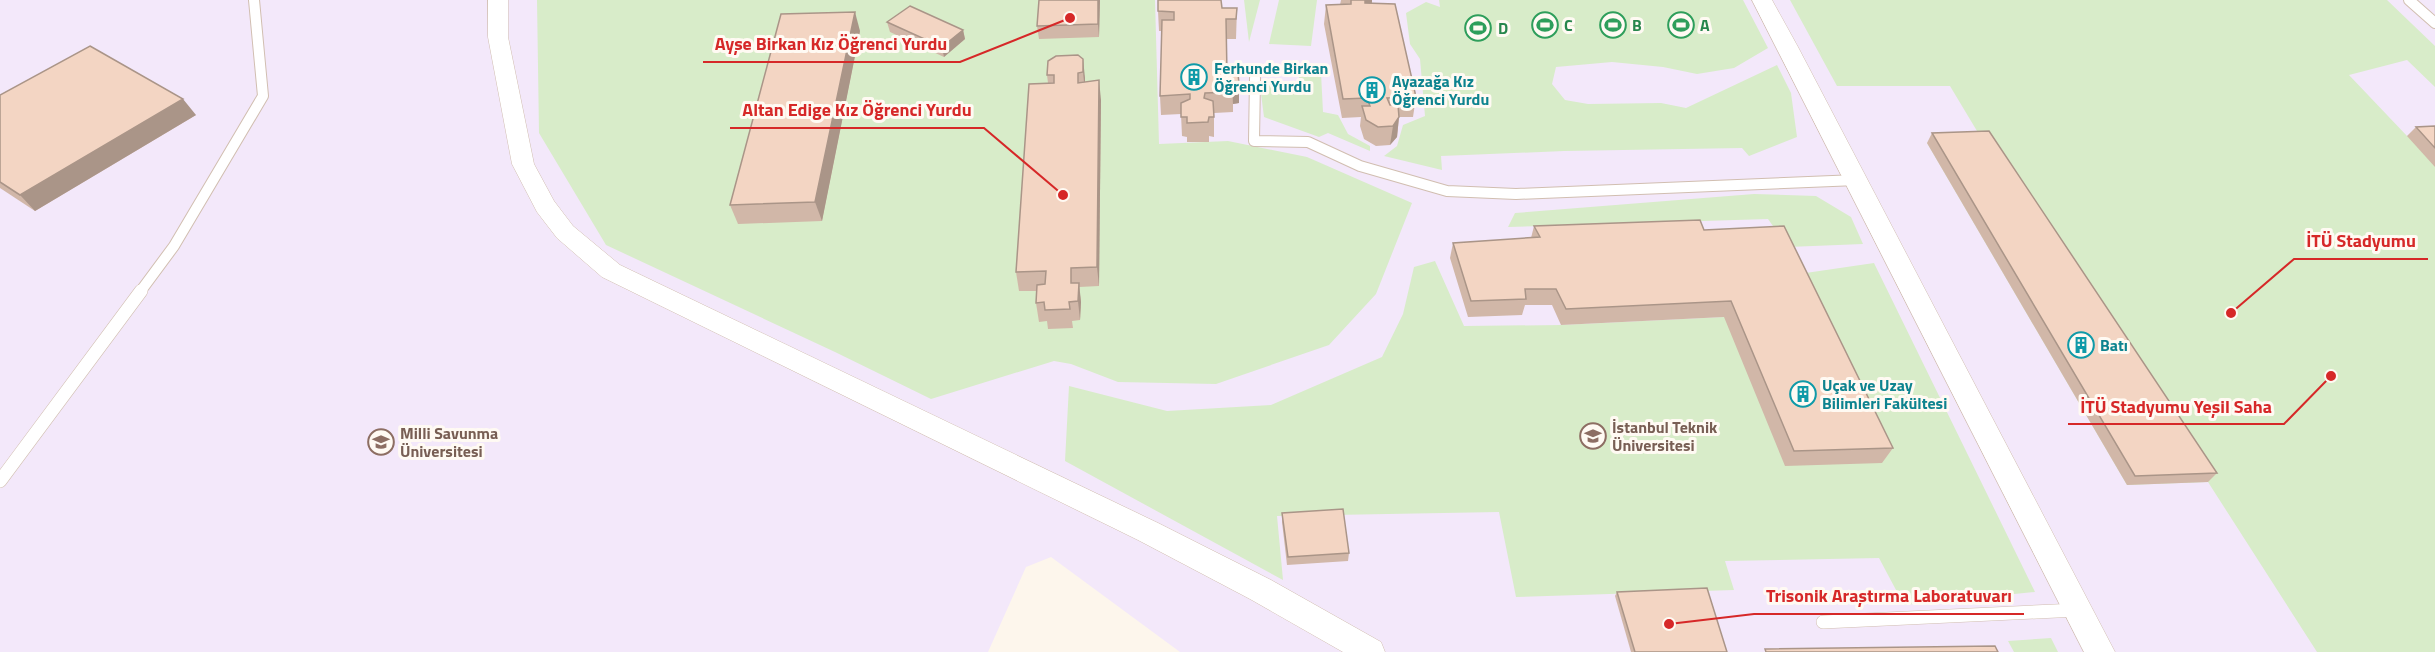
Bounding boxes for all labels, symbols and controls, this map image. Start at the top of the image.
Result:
sports icon: C [1530,10,1560,40]
sports icon: B [1598,10,1628,40]
sports icon: A [1666,10,1696,40]
sports icon: D [1463,13,1493,43]
place label: C [1564,13,1573,37]
place label: B [1632,13,1642,37]
place label: A [1700,13,1710,37]
place label: D [1498,16,1508,40]
callout: Ayşe Birkan Kız Öğrenci Yurdu [703,26,960,62]
text: Ayşe Birkan Kız Öğrenci Yurdu [715,30,947,57]
place label: Ferhunde Birkan Öğrenci Yurdu [1214,56,1328,98]
building icon: Ferhunde Birkan Öğrenci Yurdu [1179,62,1209,92]
place label: Ayazağa Kız Öğrenci Yurdu [1392,69,1489,111]
building icon: Ayazağa Kız Öğrenci Yurdu [1357,75,1387,105]
callout: Altan Edige Kız Öğrenci Yurdu [730,92,984,128]
text: Altan Edige Kız Öğrenci Yurdu [742,96,972,123]
callout: İTÜ Stadyumu [2294,223,2428,259]
text: İTÜ Stadyumu [2306,227,2416,254]
building icon: Batı [2066,330,2096,360]
place label: Batı [2100,333,2128,357]
place label: Uçak ve Uzay Bilimleri Fakültesi [1822,373,1947,415]
building icon: Uçak ve Uzay Bilimleri Fakültesi [1788,379,1818,409]
callout: İTÜ Stadyumu Yeşil Saha [2068,388,2284,424]
text: İTÜ Stadyumu Yeşil Saha [2080,393,2272,420]
place label: İstanbul Teknik Üniversitesi [1612,415,1718,457]
place label: Milli Savunma Üniversitesi [400,421,498,463]
school or university icon: İstanbul Teknik Üniversitesi [1578,421,1608,451]
school or university icon: Milli Savunma Üniversitesi [366,427,396,457]
callout: Trisonik Araştırma Laboratuvarı [1754,578,2024,614]
text: Trisonik Araştırma Laboratuvarı [1766,582,2012,609]

